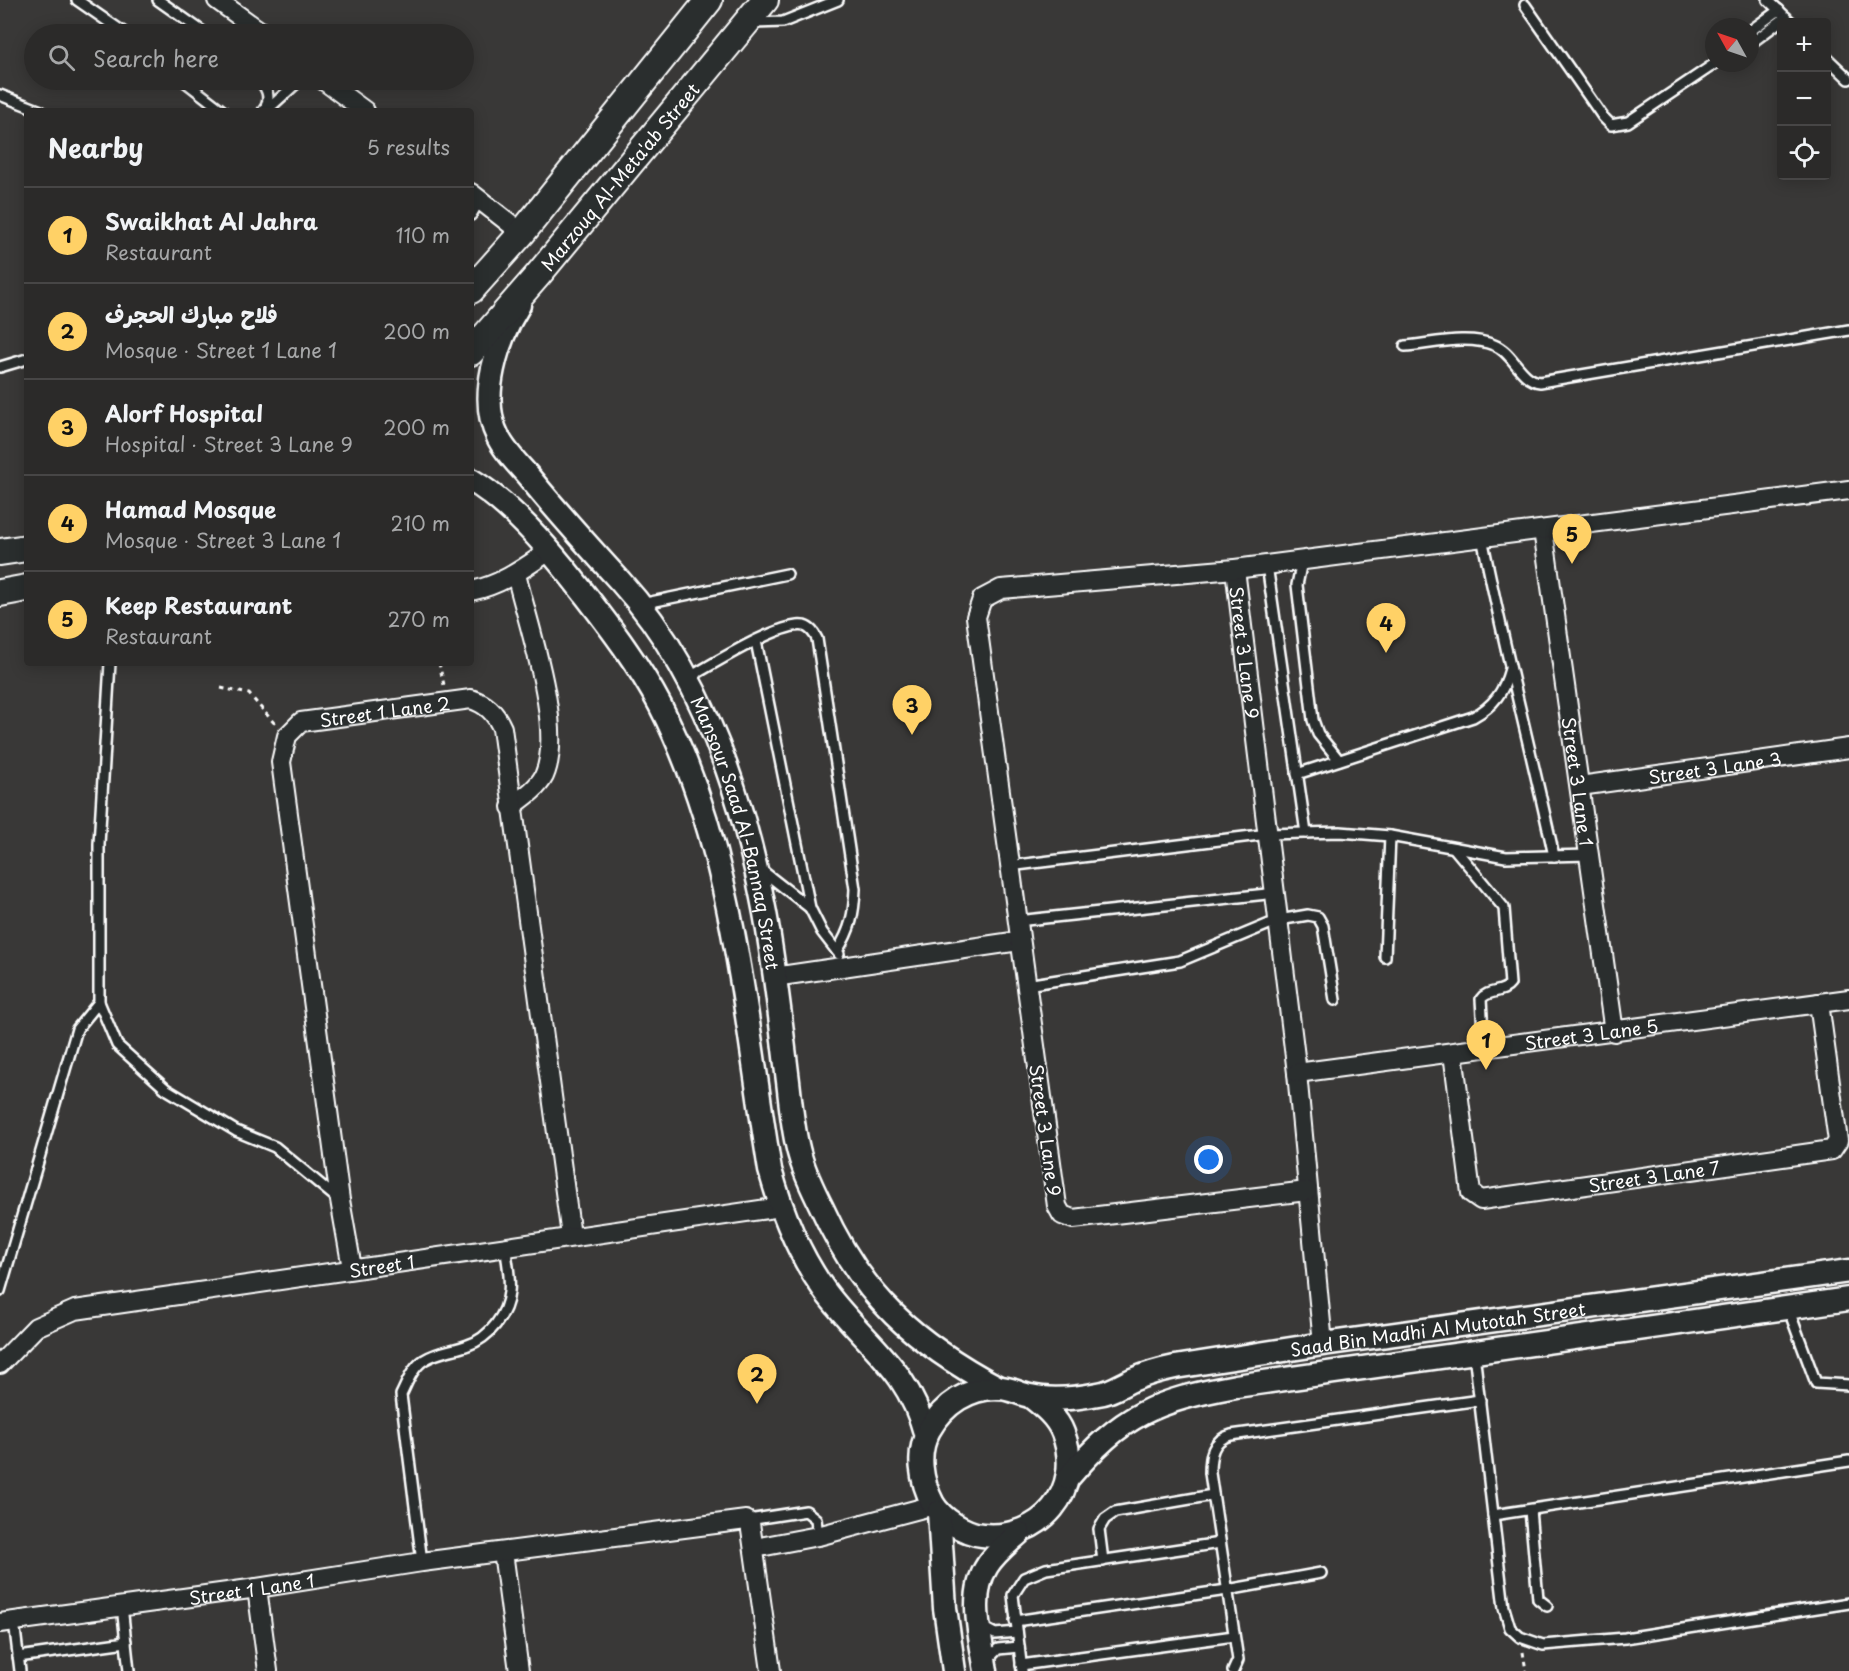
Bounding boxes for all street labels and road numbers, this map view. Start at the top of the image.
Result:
street label: Marzouq Al-Meta'ab Street [534,76,705,276]
street label: Street 3 Lane 9 [1224,585,1267,720]
street label: Street 1 Lane 2 [318,688,452,733]
street label: Mansour Saad Al-Bannaq Street [685,691,787,972]
street label: Street 3 Lane 1 [1556,715,1601,848]
street label: Street 3 Lane 3 [1646,744,1783,790]
street label: Street 3 Lane 5 [1523,1011,1660,1056]
street label: Street 3 Lane 9 [1023,1062,1069,1198]
street label: Street 3 Lane 7 [1586,1153,1721,1198]
street label: Street 1 [347,1247,416,1283]
street label: Saad Bin Madhi Al Mutotah Street [1288,1294,1587,1362]
street label: Street 1 Lane 1 [187,1566,316,1611]

